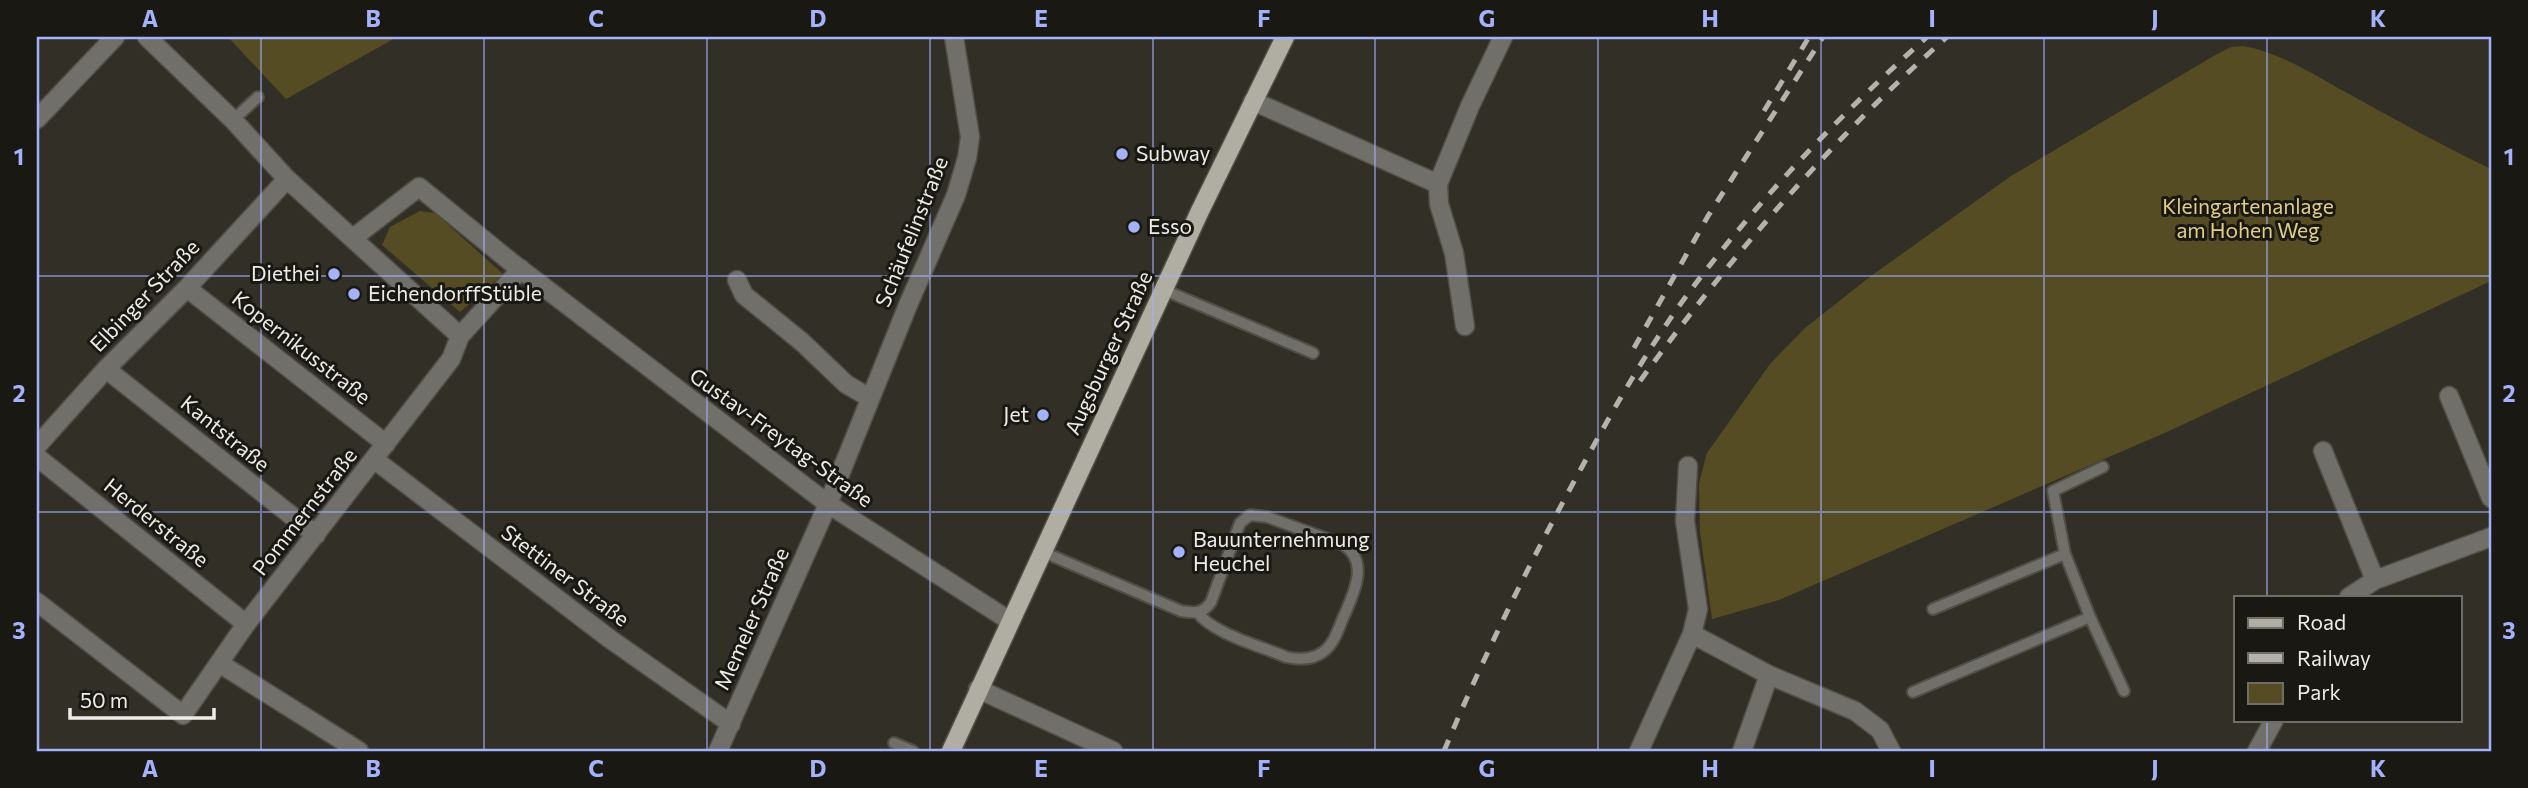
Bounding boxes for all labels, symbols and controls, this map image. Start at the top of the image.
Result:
text: A [142,4,159,32]
text: B [365,4,381,32]
text: C [588,4,604,32]
text: D [810,4,827,32]
text: E [1034,4,1048,32]
text: F [1257,4,1271,32]
text: G [1479,4,1495,32]
text: H [1701,4,1719,32]
text: I [1928,4,1936,32]
text: J [2151,4,2159,32]
text: K [2370,4,2386,32]
place label: Subway [1136,140,1211,165]
text: 1 [14,142,24,170]
text: 1 [2504,142,2514,170]
marker: Subway [1114,146,1130,162]
street label: Schäufelinstraße [869,153,952,310]
park label: Kleingartenanlage am Hohen Weg [2162,193,2334,242]
place label: Esso [1148,213,1192,238]
marker: Esso [1126,219,1142,235]
street label: Elbinger Straße [84,234,204,356]
place label: Diethei [251,260,320,285]
marker: Diethei [326,266,342,282]
street label: Augsburger Straße [1059,266,1157,438]
place label: EichendorffStüble [368,280,542,305]
street label: Kopernikusstraße [228,285,376,409]
marker: EichendorffStüble [346,286,362,302]
street label: Gustav-Freytag-Straße [685,362,878,512]
text: 2 [12,379,26,407]
text: 2 [2502,379,2516,407]
street label: Kantstraße [177,390,275,476]
place label: Jet [1003,401,1029,426]
marker: Jet [1035,407,1051,423]
street label: Pommernstraße [246,442,361,580]
street label: Herderstraße [100,472,214,572]
street label: Stettiner Straße [497,519,635,631]
place label: Bauunternehmung Heuchel [1193,526,1370,575]
street label: Memeler Straße [708,543,793,693]
marker: Bauunternehmung Heuchel [1171,544,1187,560]
legend [2234,596,2462,722]
text: Road [2297,609,2346,634]
text: 3 [12,616,26,644]
text: 3 [2502,616,2516,644]
text: Railway [2297,645,2371,670]
scale bar [70,676,214,720]
text: Park [2297,679,2341,704]
text: 50 m [80,687,128,712]
text: A [142,754,159,782]
text: B [365,754,381,782]
text: C [588,754,604,782]
text: D [810,754,827,782]
text: E [1034,754,1048,782]
text: F [1257,754,1271,782]
text: G [1479,754,1495,782]
text: H [1701,754,1719,782]
text: I [1928,754,1936,782]
text: J [2151,754,2159,782]
text: K [2370,754,2386,782]

